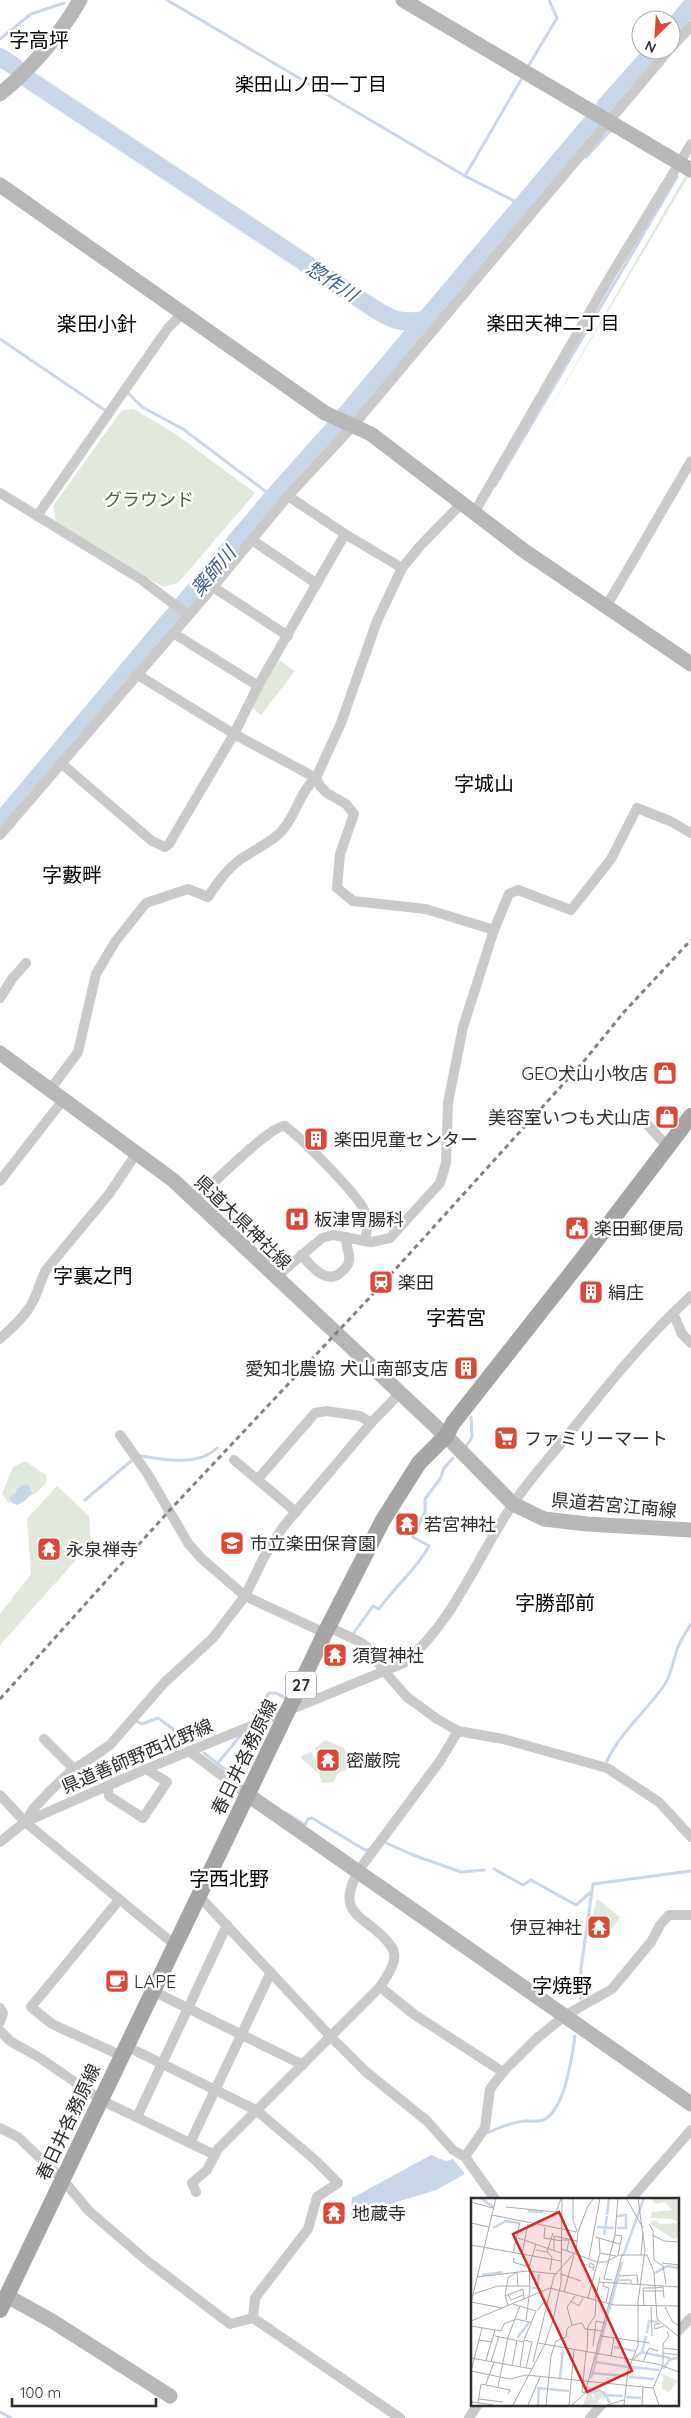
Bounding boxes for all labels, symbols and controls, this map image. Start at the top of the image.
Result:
north arrow [631,10,681,60]
district label: 字高坪 [9,27,69,52]
text: N [642,36,659,57]
district label: 楽田山ノ田一丁目 [235,72,387,96]
water label: 惣作川 [302,255,364,308]
district label: 楽田小針 [57,311,137,336]
district label: 楽田天神二丁目 [486,311,620,335]
park label: グラウンド [104,488,194,511]
water label: 薬師川 [185,540,242,601]
district label: 字城山 [454,771,514,796]
district label: 字藪畔 [42,862,102,887]
shop icon: GEO犬山小牧店 [652,1060,678,1086]
place label: GEO犬山小牧店 [521,1062,648,1085]
shop icon: 美容室いつも犬山店 [654,1104,680,1130]
place label: 美容室いつも犬山店 [488,1106,650,1129]
building icon: 楽田児童センター [303,1126,329,1152]
place label: 楽田児童センター [334,1128,478,1151]
street label: 県道大県神社線 [190,1170,296,1274]
hospital icon: 板津胃腸科 [284,1206,310,1232]
place label: 板津胃腸科 [314,1208,404,1231]
public building icon: 楽田郵便局 [564,1215,590,1241]
place label: 楽田郵便局 [594,1217,684,1240]
district label: 字裏之門 [53,1263,133,1288]
station icon: 楽田 [368,1269,394,1295]
place label: 楽田 [398,1271,434,1294]
building icon: 絹庄 [578,1279,604,1305]
place label: 絹庄 [608,1281,644,1304]
district label: 字若宮 [426,1305,486,1330]
building icon: 愛知北農協 犬山南部支店 [453,1355,479,1381]
place label: 愛知北農協 犬山南部支店 [245,1357,448,1380]
supermarket icon: ファミリーマート [493,1425,519,1451]
place label: ファミリーマート [524,1427,668,1450]
street label: 県道若宮江南線 [550,1488,678,1522]
temple icon: 若宮神社 [394,1511,420,1537]
place label: 若宮神社 [424,1513,496,1536]
school or university icon: 市立楽田保育園 [219,1530,245,1556]
place label: 市立楽田保育園 [250,1532,376,1555]
temple icon: 永泉禅寺 [36,1536,62,1562]
place label: 永泉禅寺 [66,1538,138,1561]
district label: 字勝部前 [515,1590,595,1615]
temple icon: 須賀神社 [322,1642,348,1668]
place label: 須賀神社 [352,1644,424,1667]
road number: 27 [286,1672,316,1698]
street label: 春日井各務原線 [206,1695,282,1819]
street label: 県道善師野西北野線 [58,1714,216,1798]
temple icon: 密厳院 [315,1747,341,1773]
place label: 密厳院 [346,1749,400,1772]
district label: 字西北野 [189,1866,269,1891]
temple icon: 伊豆神社 [586,1914,612,1940]
place label: 伊豆神社 [510,1916,582,1939]
cafe icon: LAPE [104,1968,130,1994]
place label: LAPE [134,1970,176,1993]
district label: 字焼野 [532,1973,592,1998]
street label: 春日井各務原線 [31,2060,105,2184]
inset map [471,2198,678,2406]
temple icon: 地蔵寺 [321,2200,347,2226]
place label: 地蔵寺 [352,2202,406,2225]
scale bar [12,2376,156,2408]
text: 100 m [20,2383,61,2402]

